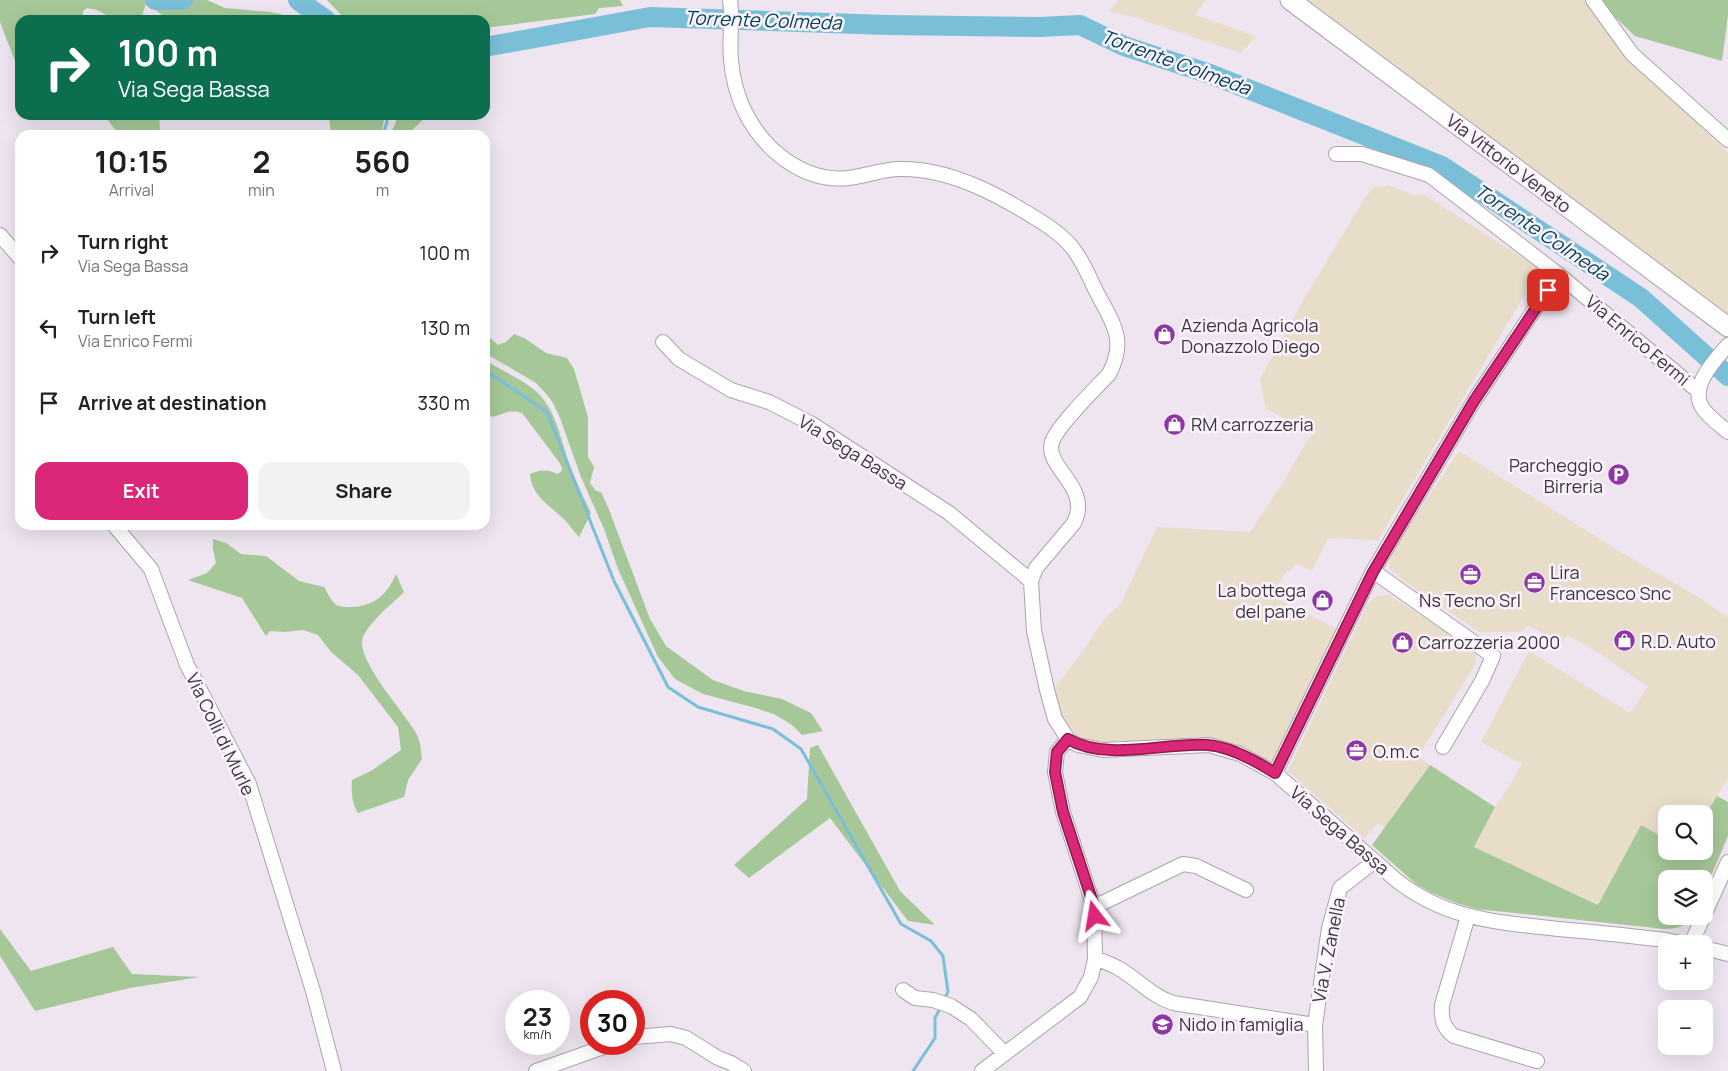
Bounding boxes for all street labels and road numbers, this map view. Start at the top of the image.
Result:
street label: Via Vittorio Veneto [1442,108,1576,218]
street label: Via Enrico Fermi [1581,289,1695,391]
street label: Via Sega Bassa [794,409,912,495]
street label: Via Colli di Murle [181,669,261,799]
street label: Via Sega Bassa [1285,780,1395,880]
street label: Via V. Zanella [1306,895,1350,1005]

